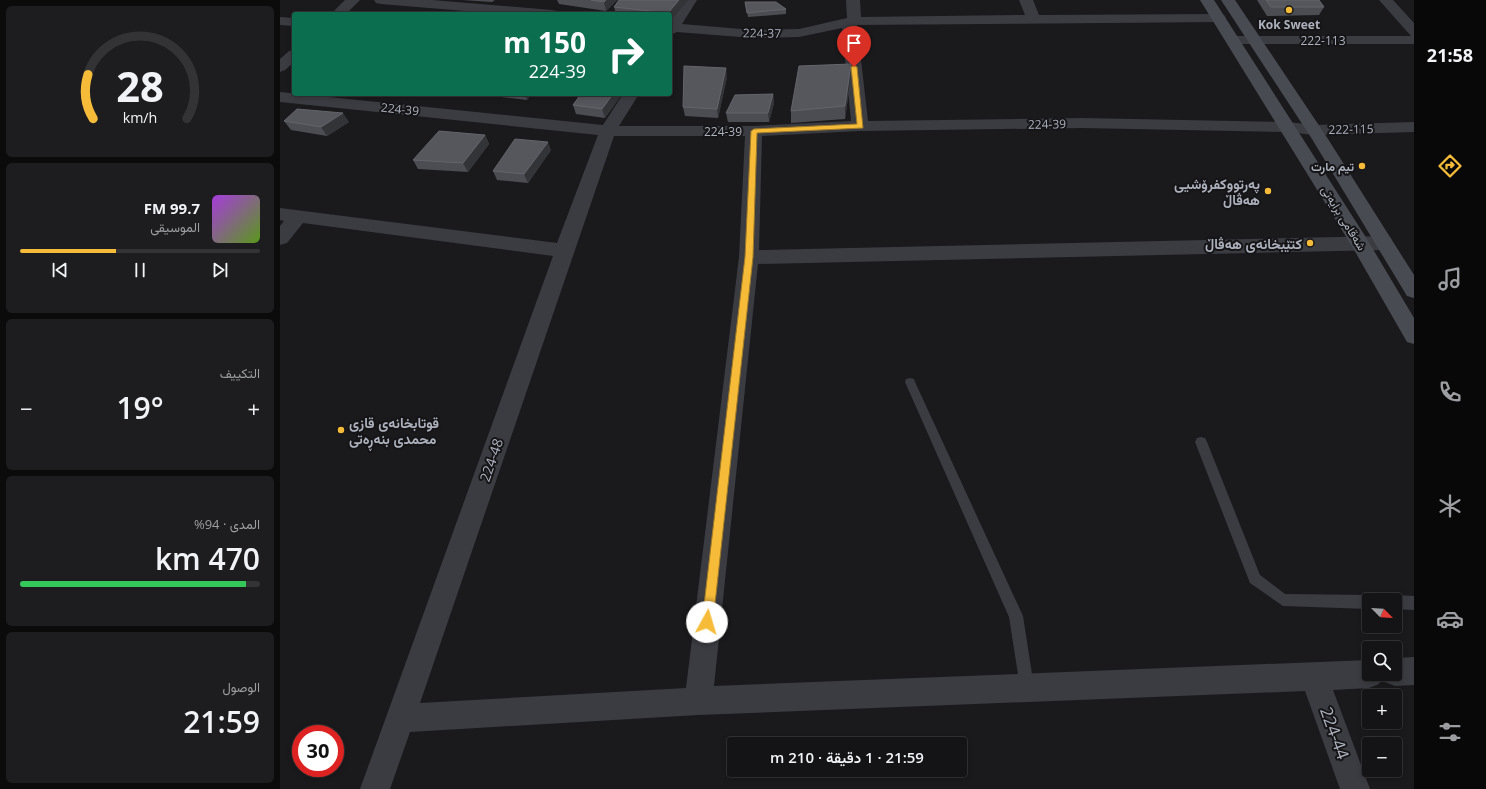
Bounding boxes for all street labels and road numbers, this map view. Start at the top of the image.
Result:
street label: 224-37 [743,24,781,42]
street label: 222-113 [1300,32,1346,49]
street label: 224-39 [380,99,420,119]
street label: 224-39 [1028,115,1066,133]
street label: 222-115 [1328,120,1374,138]
street label: 224-39 [704,123,742,140]
street label: شەقامی برایەتی [1317,182,1371,254]
street label: 224-48 [475,436,507,484]
street label: 224-44 [1315,704,1355,763]

